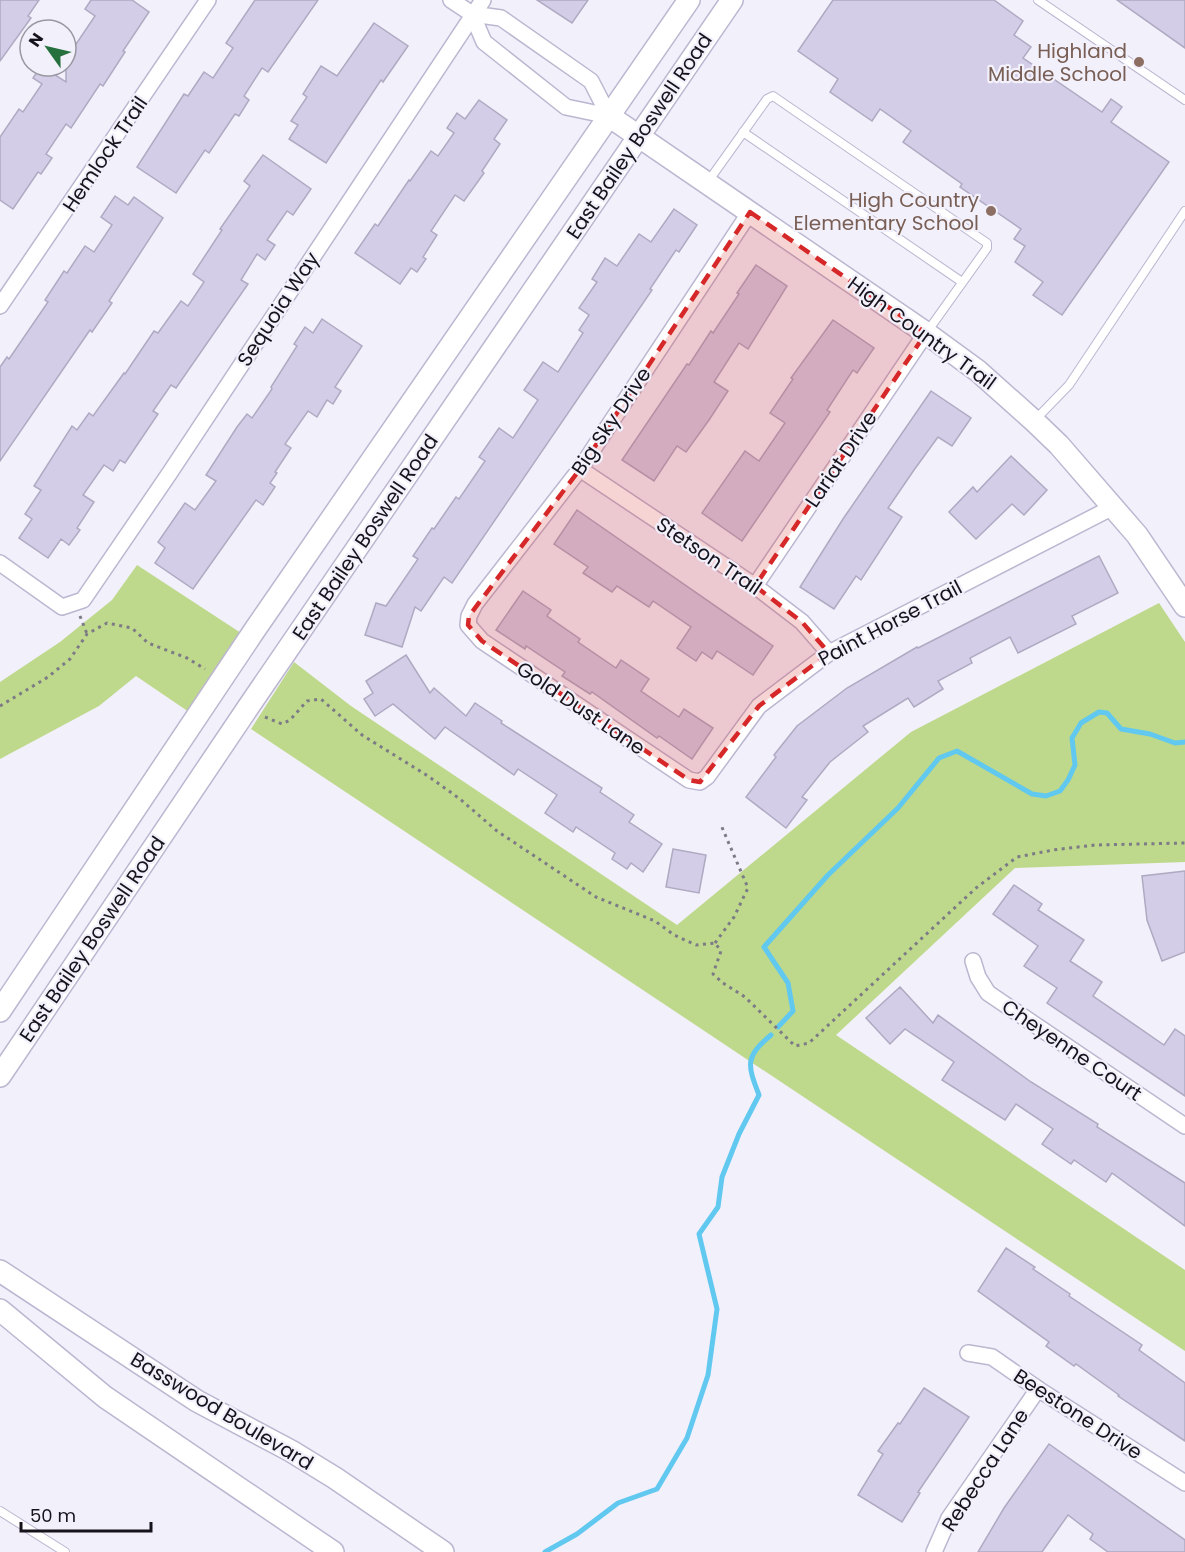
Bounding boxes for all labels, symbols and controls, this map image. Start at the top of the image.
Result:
north arrow [18,18,78,78]
street label: East Bailey Boswell Road [559,27,719,245]
text: N [23,28,49,51]
place label: Highland Middle School [988,37,1127,88]
marker: Highland Middle School [1132,55,1146,69]
street label: Hemlock Trail [56,91,154,217]
place label: High Country Elementary School [794,186,979,237]
marker: High Country Elementary School [984,204,998,218]
street label: Sequoia Way [230,246,326,372]
street label: High Country Trail [842,270,1002,396]
street label: Big Sky Drive [564,361,658,481]
street label: Lariat Drive [798,405,884,513]
street label: East Bailey Boswell Road [285,428,445,646]
street label: Stetson Trail [651,510,767,602]
street label: Paint Horse Trail [813,573,967,673]
street label: Gold Dust Lane [511,655,651,761]
street label: East Bailey Boswell Road [12,830,172,1048]
street label: Cheyenne Court [996,993,1148,1107]
street label: Basswood Boulevard [125,1345,319,1477]
street label: Beestone Drive [1008,1362,1148,1466]
street label: Rebecca Lane [935,1403,1035,1537]
scale bar [21,1495,152,1533]
text: 50 m [30,1503,76,1528]

